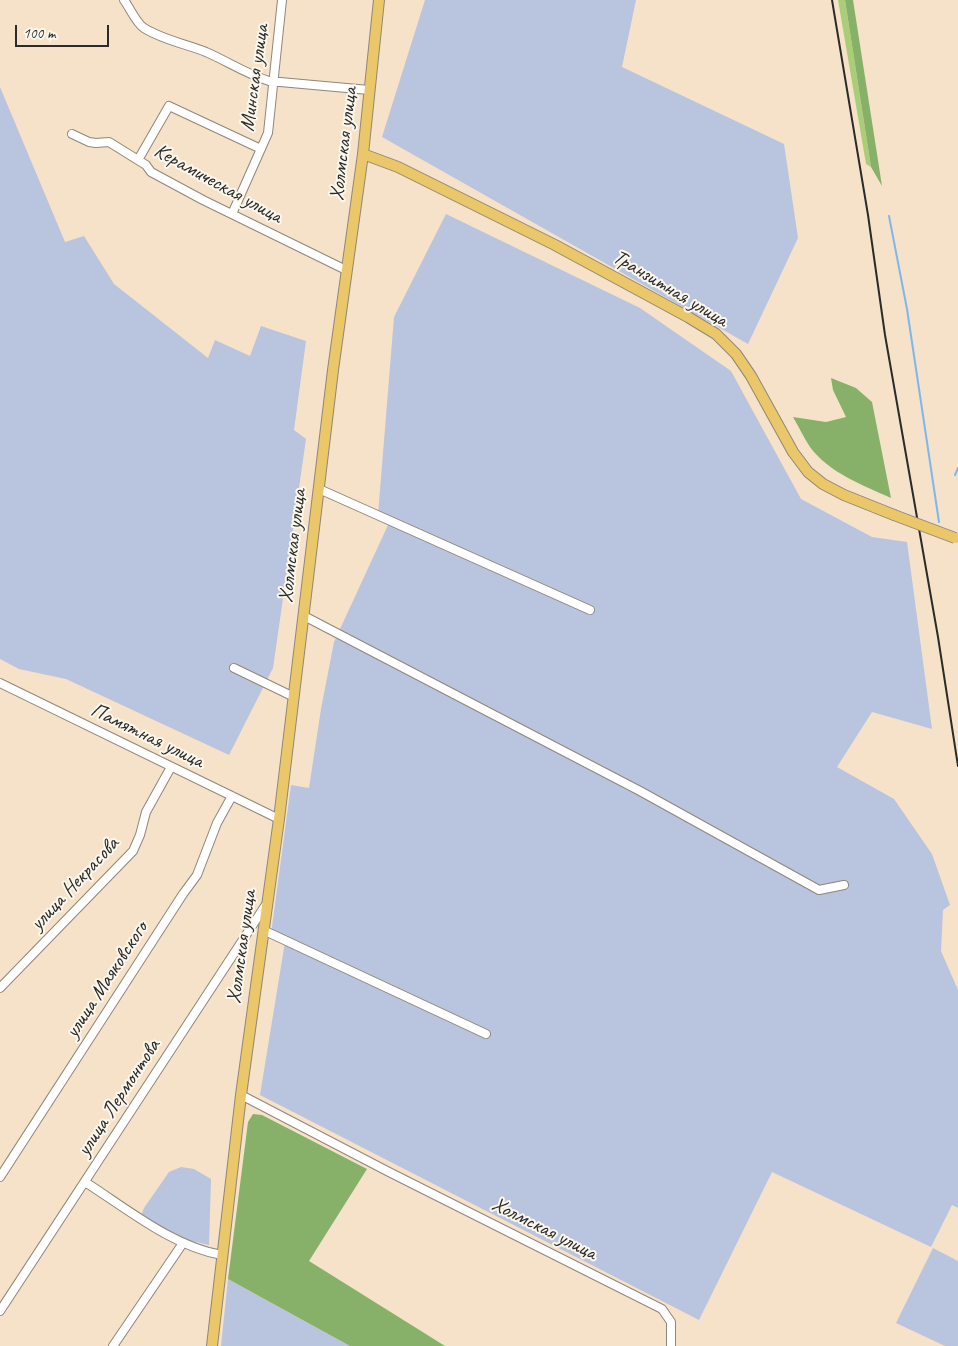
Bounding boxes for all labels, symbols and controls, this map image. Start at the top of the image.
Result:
scale bar [18,15,111,47]
street label: Минская улица [235,23,275,133]
text: 100 m [23,24,55,43]
street label: Холмская улица [325,86,363,202]
street label: Керамическая улица [150,138,286,230]
street label: Транзитная улица [608,245,732,333]
street label: Холмская улица [274,488,312,604]
street label: Памятная улица [86,698,208,774]
street label: улица Некрасова [25,832,125,936]
street label: Холмская улица [222,889,262,1005]
street label: улица Маяковского [60,917,154,1043]
street label: улица Лермонтова [72,1035,166,1161]
street label: Холмская улица [487,1192,601,1266]

